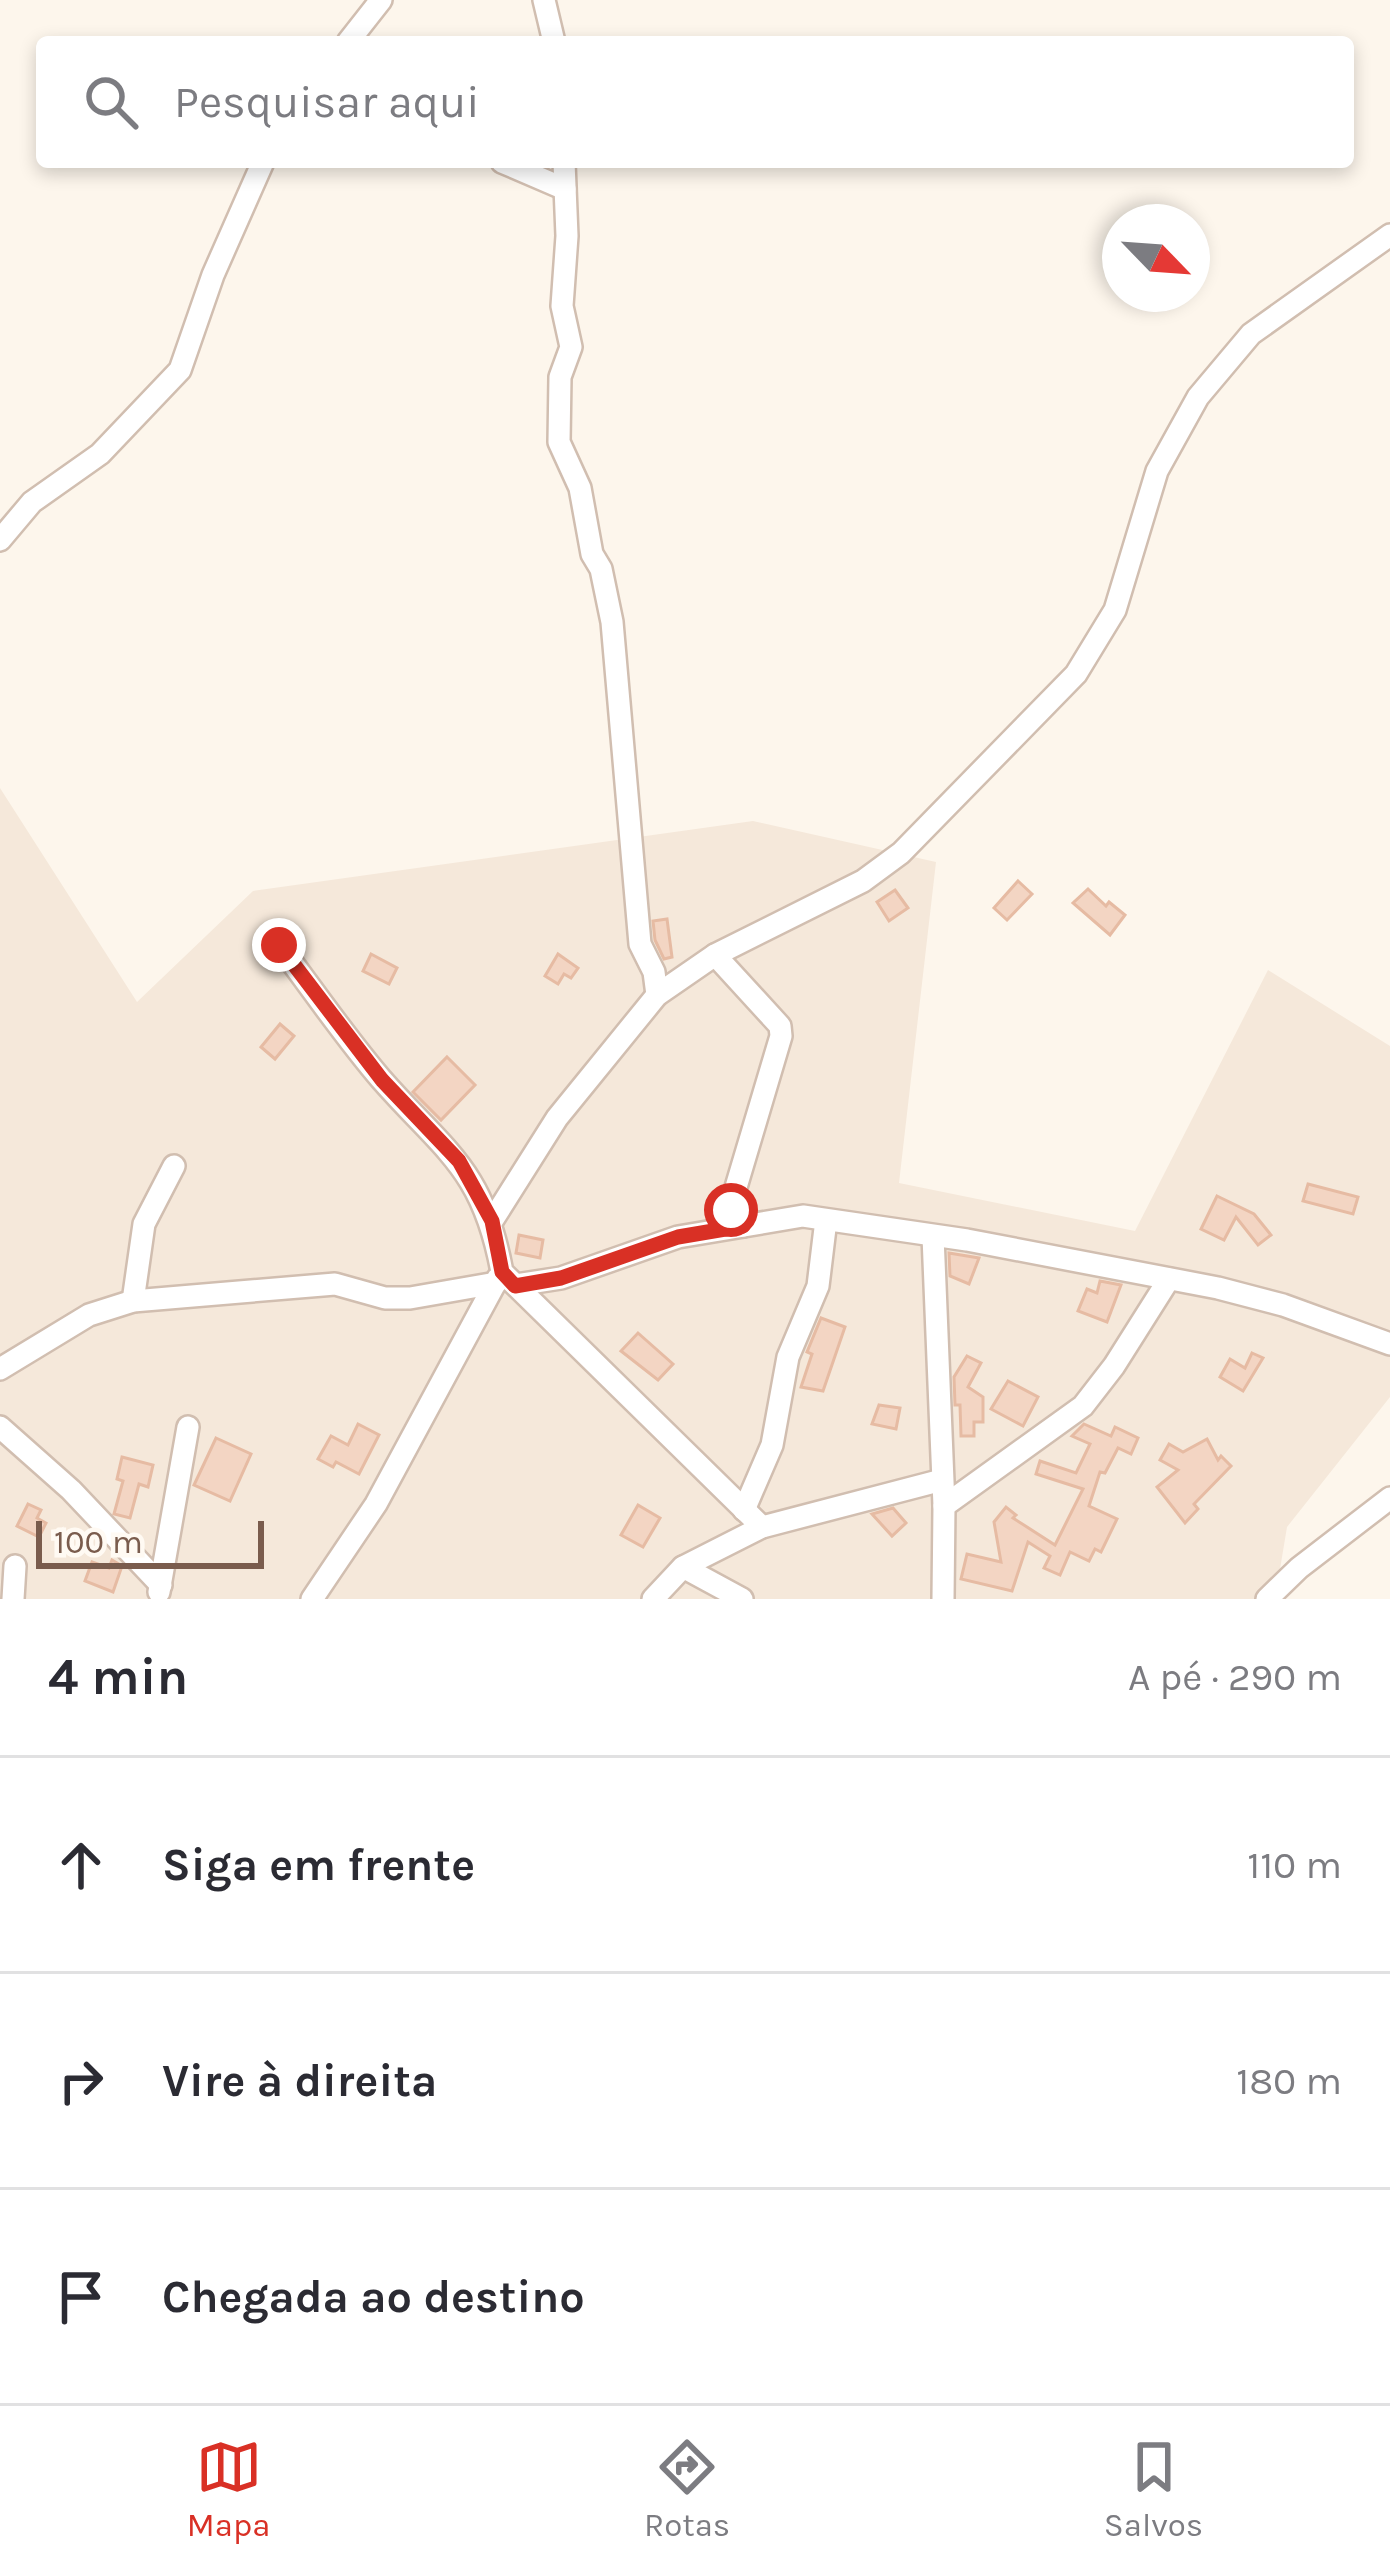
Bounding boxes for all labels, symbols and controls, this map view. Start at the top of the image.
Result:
search box [36,36,1354,168]
icon: search [78,69,144,135]
text: Pesquisar aqui [174,76,480,128]
north arrow [1102,204,1210,312]
route end [252,918,306,972]
route start [704,1183,758,1237]
scale bar [36,1515,264,1568]
text: 100 m [54,1523,143,1561]
text: 4 min [48,1647,188,1707]
text: A pé · 290 m [1128,1654,1342,1700]
icon: ahead [48,1832,114,1898]
text: Siga em frente [162,1839,475,1891]
text: 110 m [1247,1842,1342,1888]
icon: right [48,2048,114,2114]
text: Vire à direita [162,2055,437,2107]
text: 180 m [1236,2058,1342,2104]
icon: arrive [48,2264,114,2330]
text: Chegada ao destino [162,2271,585,2323]
tab: Mapa [187,2434,270,2544]
tab: Rotas [644,2434,730,2544]
tab: Salvos [1104,2434,1203,2544]

